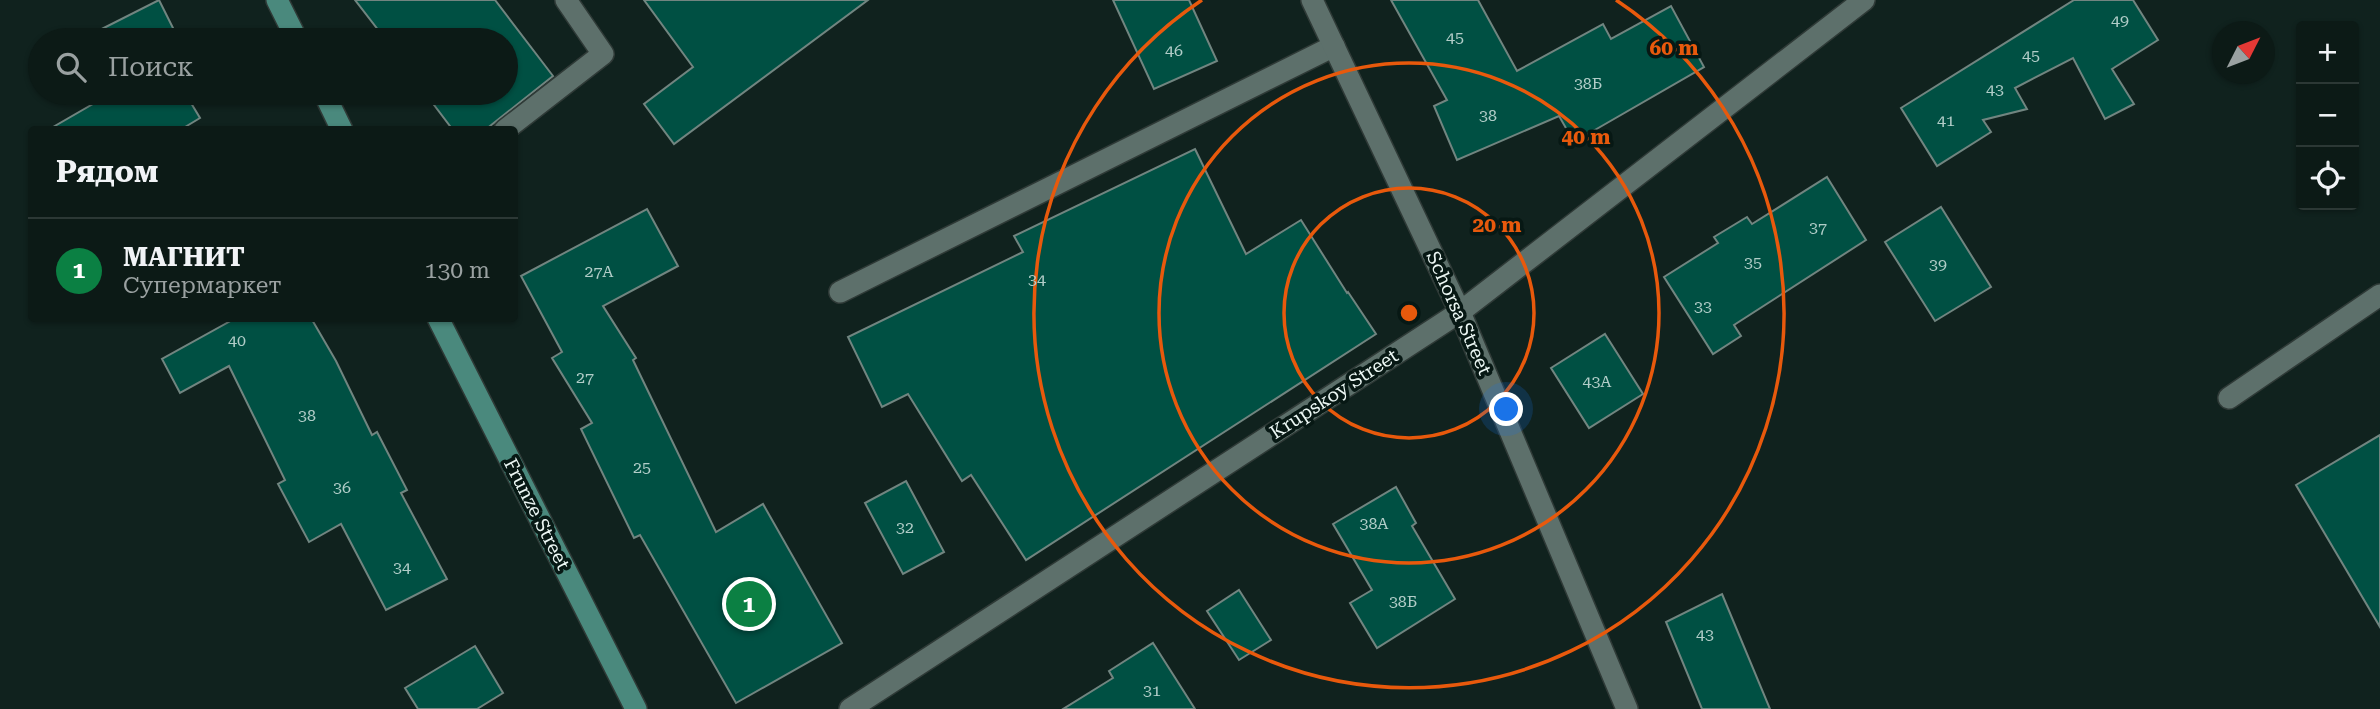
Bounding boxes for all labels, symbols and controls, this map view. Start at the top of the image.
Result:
house number: 49 [2111,11,2129,30]
north arrow [2212,21,2275,84]
map controls [2296,21,2359,210]
button: + [2296,21,2359,84]
search box [28,28,518,105]
house number: 45 [1446,28,1464,47]
text: 60 m [1649,36,1699,60]
house number: 46 [1165,41,1183,60]
house number: 45 [2022,46,2040,65]
icon: search [52,48,90,86]
text: Поиск [108,52,194,82]
house number: 38Б [1574,74,1602,93]
house number: 43 [1986,80,2004,99]
button: − [2296,84,2359,147]
house number: 38 [1479,106,1497,125]
house number: 41 [1937,111,1955,130]
text: 40 m [1561,125,1611,149]
button: locate [2296,147,2359,210]
text: Рядом [56,154,158,189]
text: 20 m [1472,213,1522,237]
house number: 37 [1809,218,1827,237]
text: МАГНИТ [123,242,245,272]
street label: Schorsa Street [1421,248,1497,378]
house number: 35 [1744,253,1762,272]
house number: 39 [1929,255,1947,274]
text: 1 [73,257,85,284]
text: 130 m [425,257,490,284]
house number: 27А [584,262,614,281]
house number: 34 [1028,270,1046,289]
text: Супермаркет [123,272,281,299]
house number: 33 [1694,297,1712,316]
centre of rings [1397,301,1421,325]
house number: 40 [228,331,246,350]
street label: Krupskoy Street [1266,344,1402,444]
house number: 27 [576,368,594,387]
house number: 43А [1582,372,1612,391]
your location [1489,392,1523,426]
house number: 38 [298,406,316,425]
street label: Frunze Street [499,455,575,573]
house number: 25 [633,458,651,477]
house number: 36 [333,478,351,497]
house number: 38А [1359,514,1389,533]
house number: 32 [896,518,914,537]
house number: 34 [393,558,411,577]
pin: 1 [726,578,772,630]
house number: 38Б [1389,592,1417,611]
house number: 43 [1696,625,1714,644]
house number: 31 [1143,681,1161,700]

